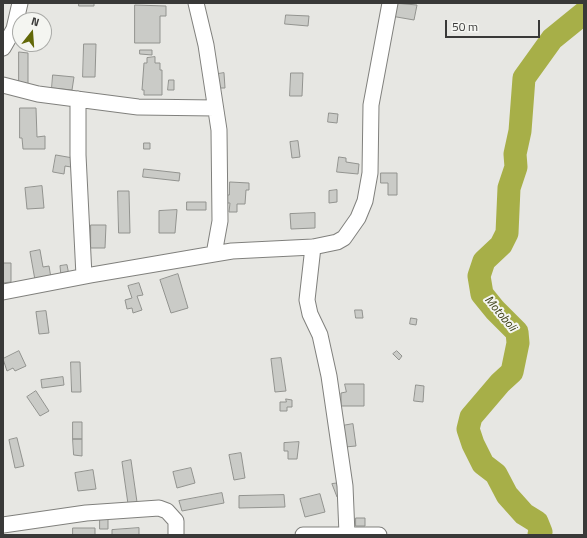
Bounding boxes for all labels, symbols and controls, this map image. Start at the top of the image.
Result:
north arrow [12,12,52,52]
scale bar [447,12,542,38]
text: N [29,13,41,30]
text: 50 m [452,17,478,36]
water label: Motoboli [481,293,519,335]

